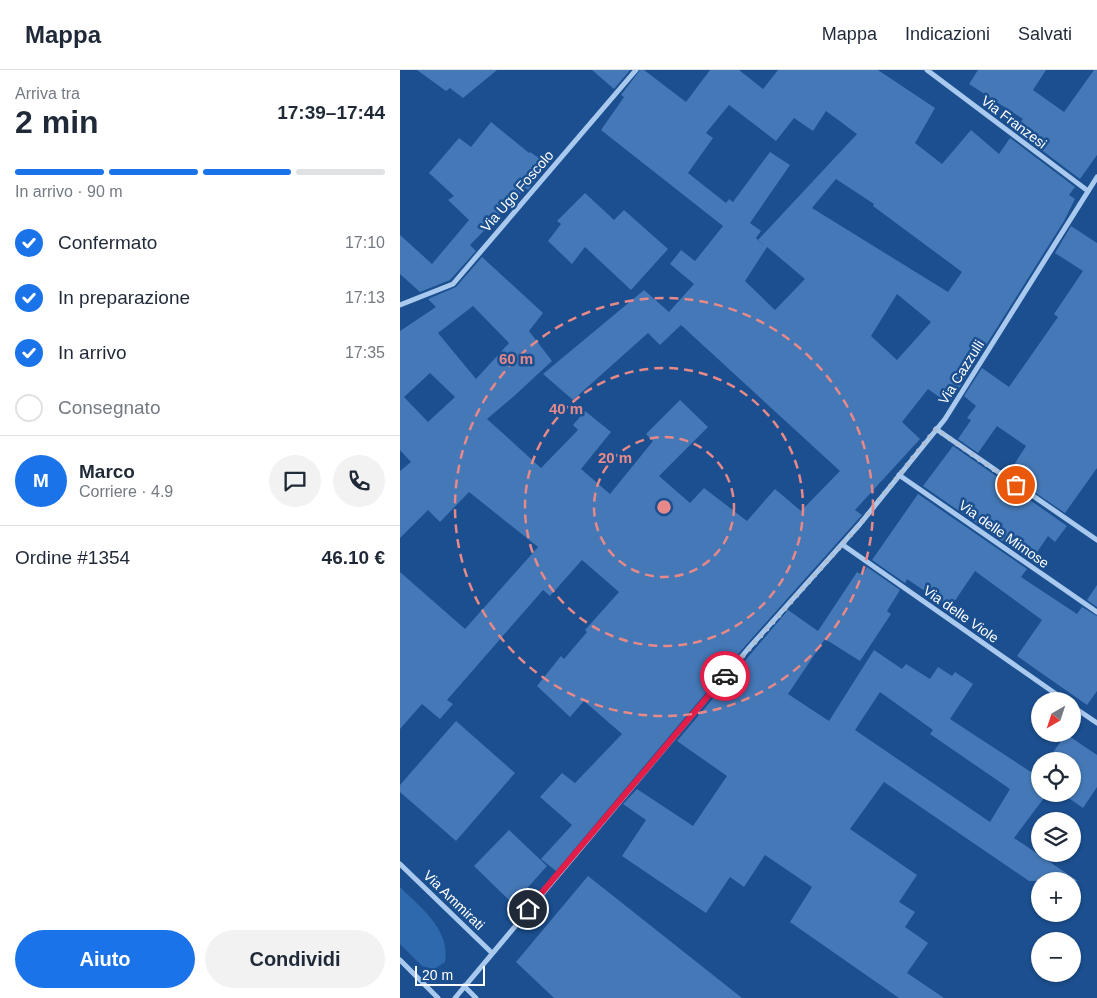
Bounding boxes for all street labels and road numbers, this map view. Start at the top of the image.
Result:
street label: Via Franzesi [978,92,1050,152]
street label: Via Ugo Foscolo [477,147,557,235]
street label: Via Cazzulli [935,337,987,407]
street label: Via delle Mimose [956,497,1052,571]
street label: Via delle Viole [920,582,1002,646]
street label: Via Ammirati [420,867,488,933]

